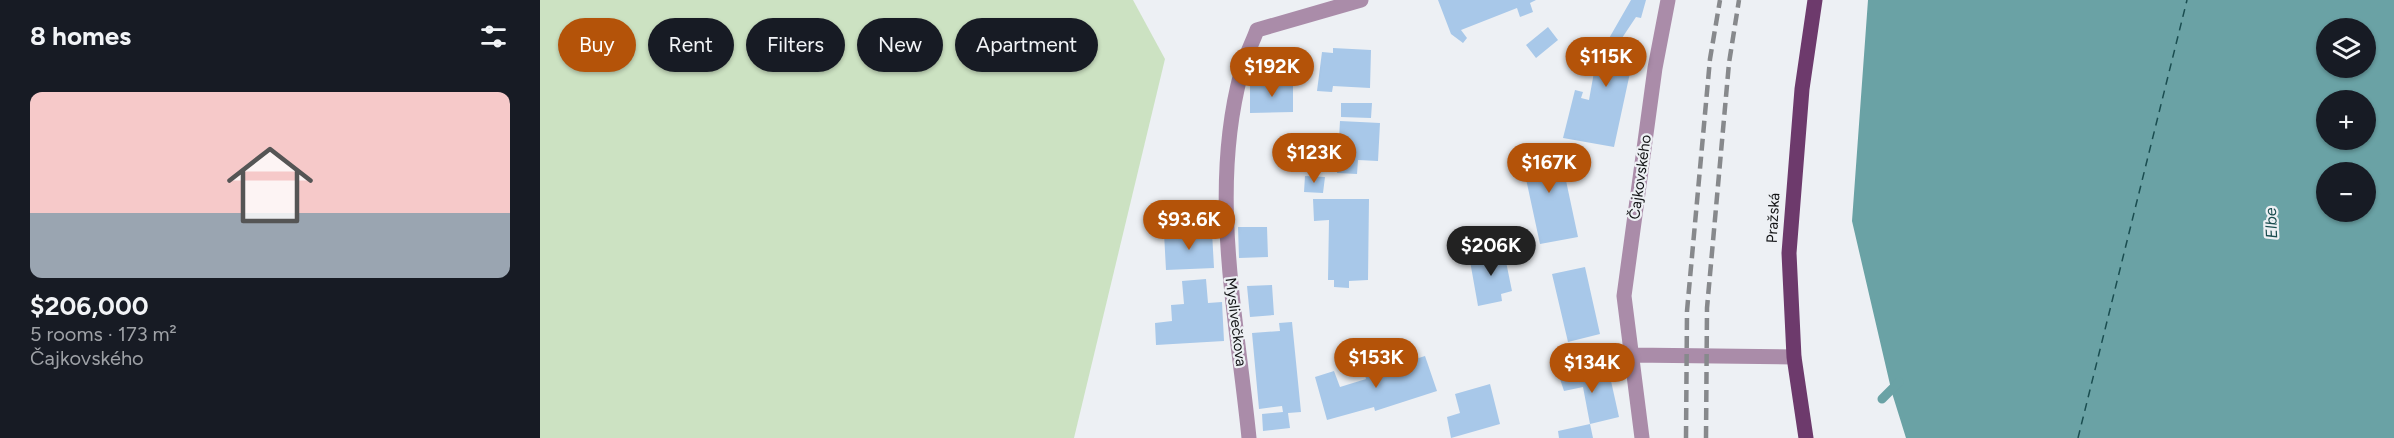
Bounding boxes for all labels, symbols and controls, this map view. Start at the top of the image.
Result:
chip: Buy [558,18,636,72]
chip: Rent [648,18,734,72]
chip: Filters [746,18,845,72]
chip: New [857,18,943,72]
chip: Apartment [955,18,1098,72]
map controls [2316,18,2376,222]
button: layers [2316,18,2376,78]
text: 8 homes [30,20,131,52]
icon: filters [477,20,510,53]
pin: $115K [1564,37,1648,88]
text: $115K [1580,44,1632,68]
pin: $192K [1230,47,1314,98]
text: $192K [1244,54,1300,78]
button: + [2316,90,2376,150]
icon: home [216,131,324,239]
pin: $123K [1272,133,1356,184]
street label: Čajkovského [1625,133,1655,220]
text: $123K [1286,140,1342,164]
pin: $167K [1507,143,1591,194]
text: $167K [1521,150,1577,174]
button: − [2316,162,2376,222]
street label: Pražská [1763,192,1783,244]
pin: $93.6K [1140,200,1238,251]
text: $93.6K [1157,207,1221,231]
water label: Elbe [2261,207,2281,239]
pin: $206K [1449,226,1533,277]
text: $206K [1461,233,1521,257]
street label: Myslivečkova [1222,277,1250,367]
text: $206,000 [30,290,149,322]
text: 5 rooms · 173 m² [30,322,177,346]
pin: $153K [1334,338,1418,389]
pin: $134K [1550,343,1634,394]
text: $153K [1348,345,1404,369]
text: Čajkovského [30,346,144,370]
text: $134K [1564,350,1620,374]

